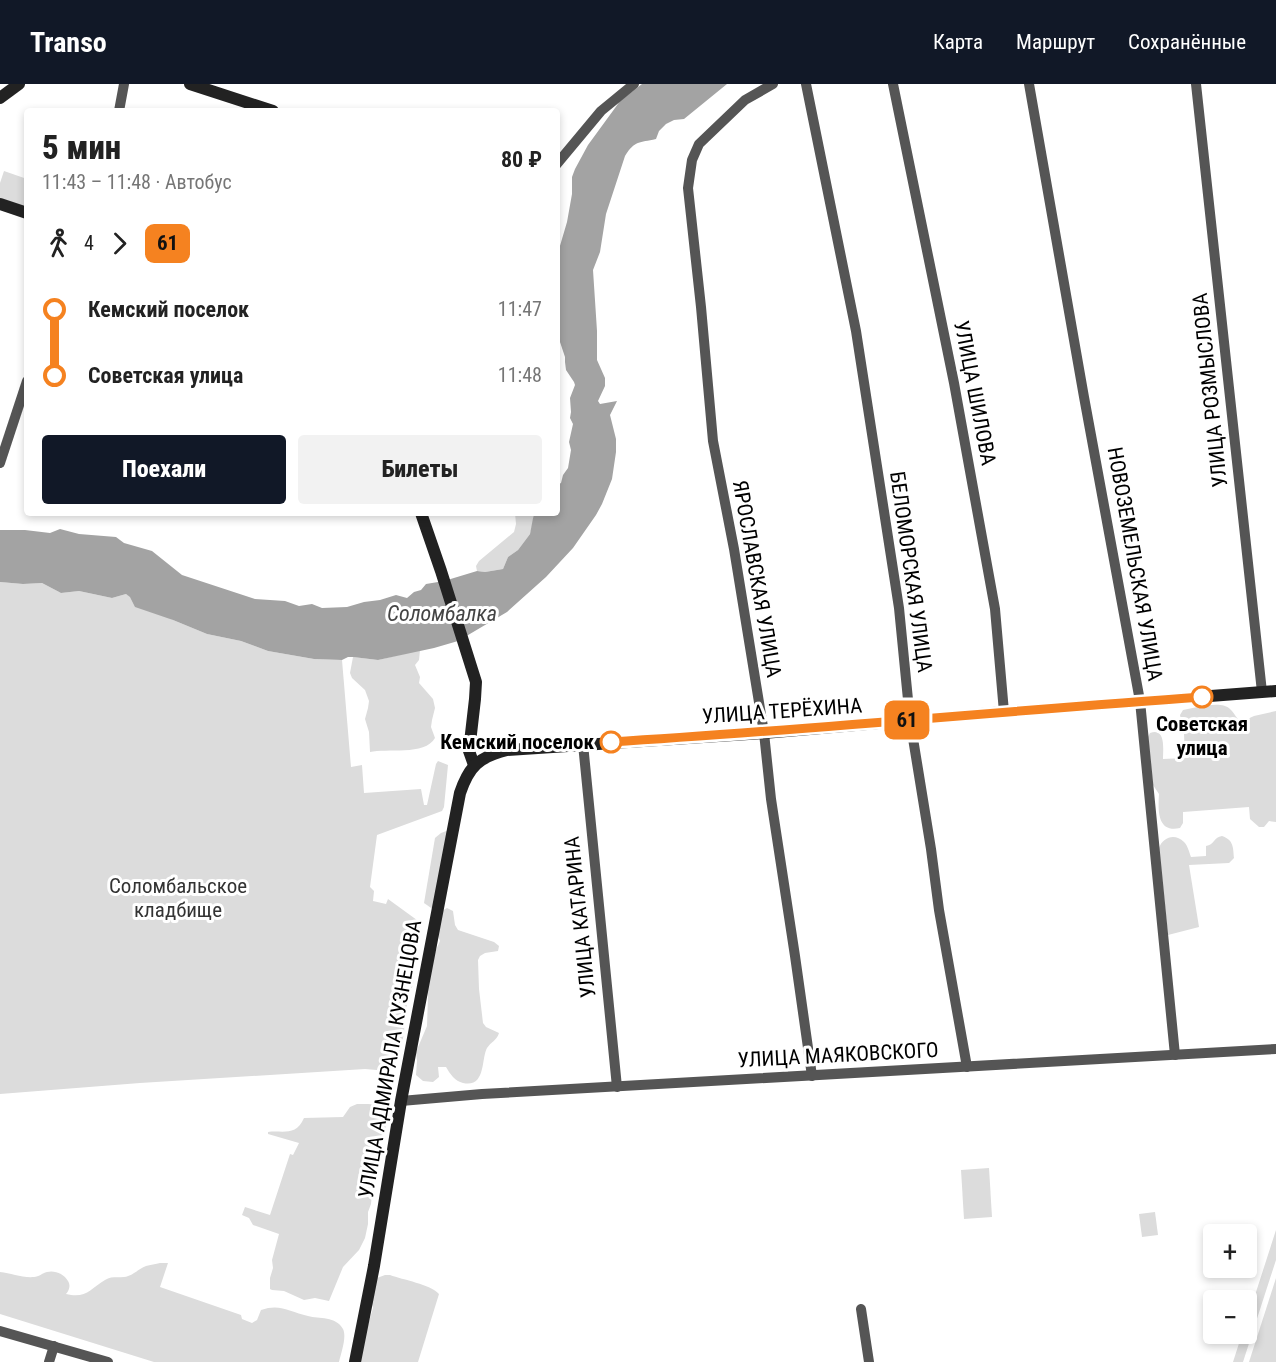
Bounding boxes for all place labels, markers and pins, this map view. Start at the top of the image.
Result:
marker: Советская улица [1191,686,1213,708]
place label: Советская улица [1156,712,1248,760]
place label: Кемский поселок [440,730,594,754]
marker: Кемский поселок [600,731,622,753]

